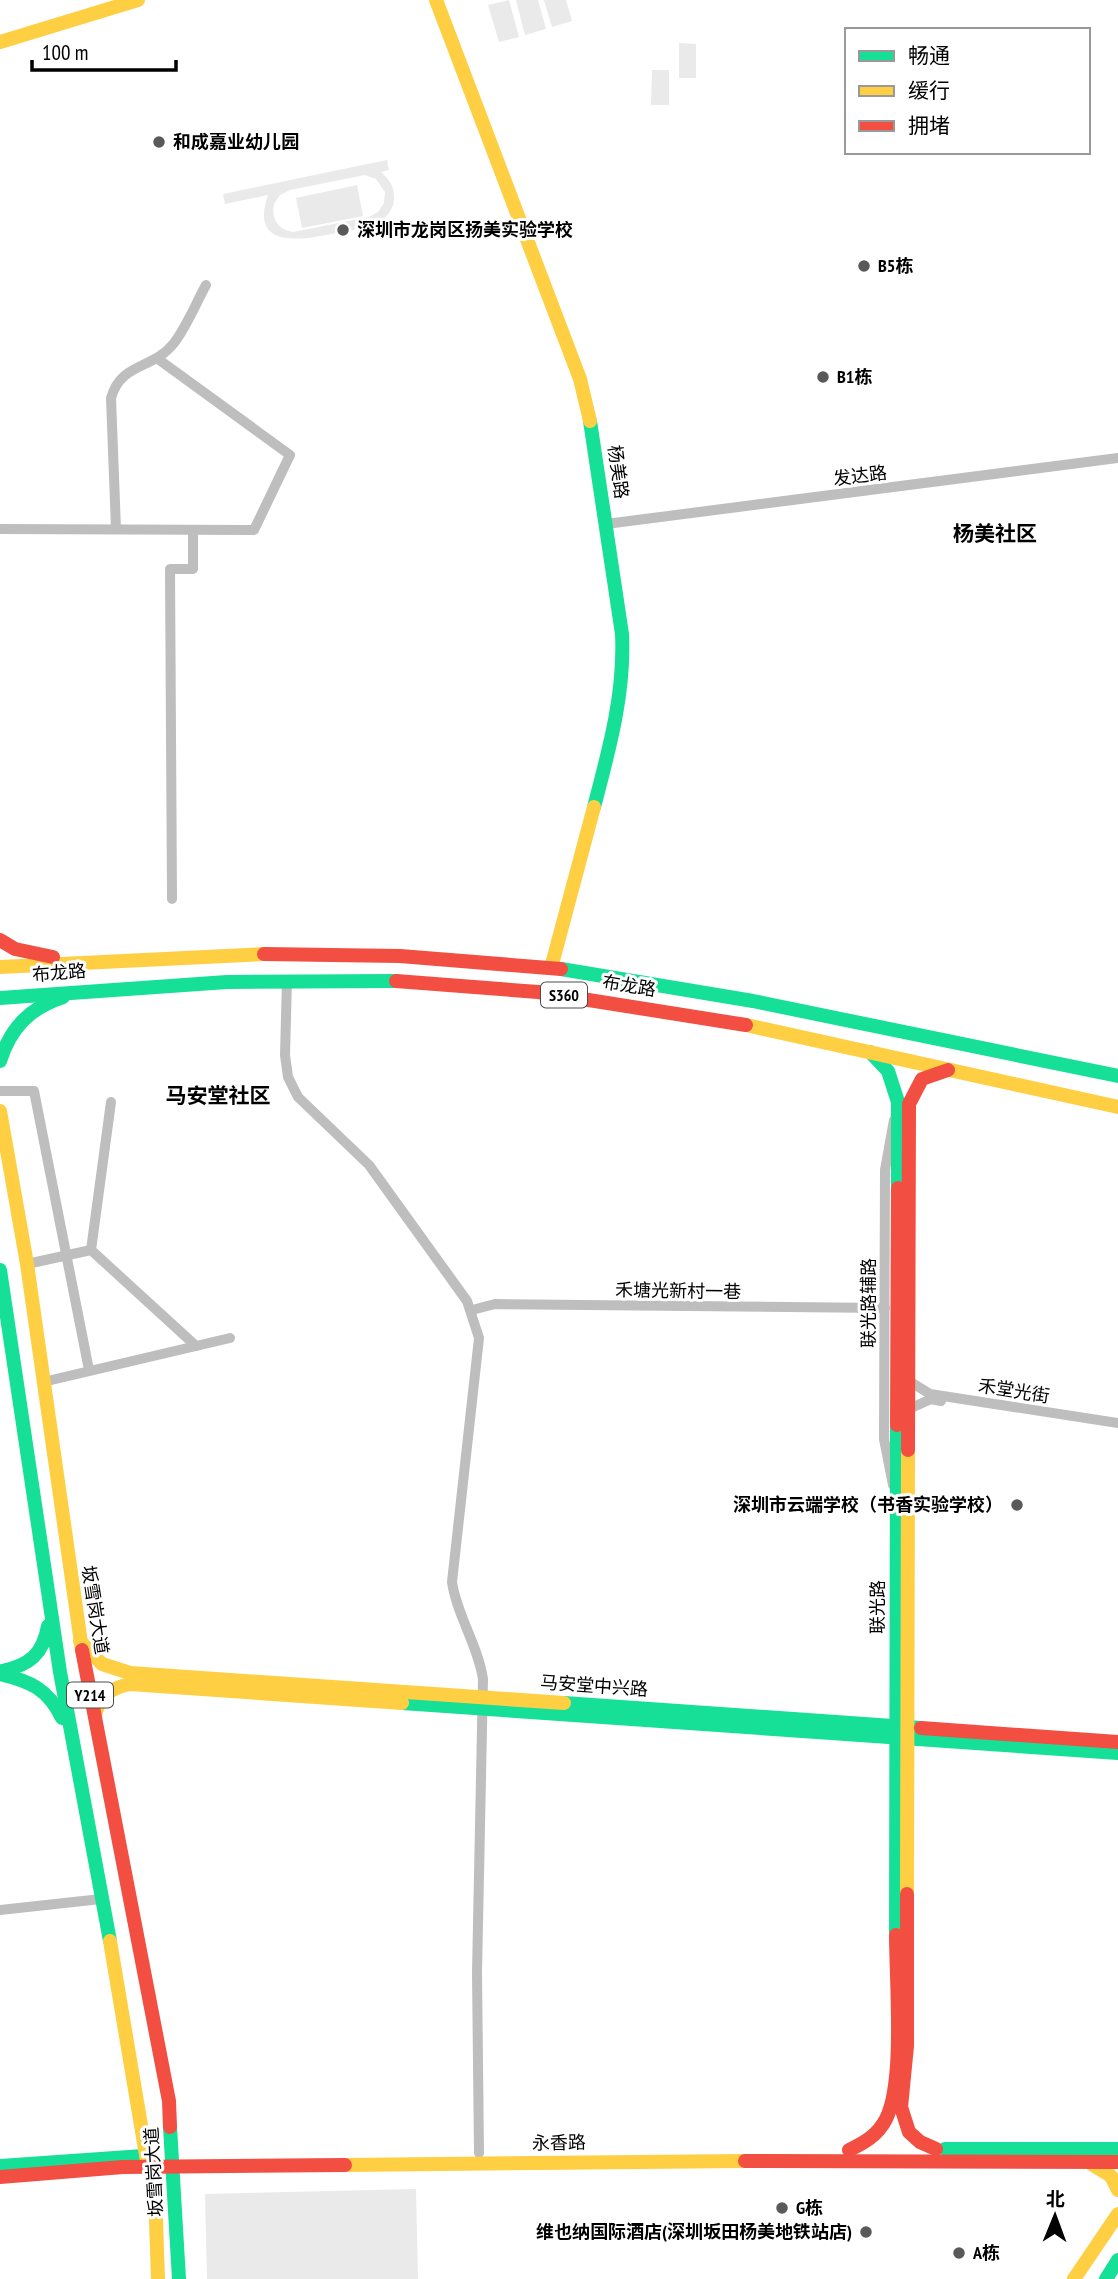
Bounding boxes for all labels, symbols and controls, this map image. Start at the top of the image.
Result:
scale bar [32,28,175,72]
legend [845,28,1090,154]
text: 100 m [42,39,88,66]
text: 畅通 [908,42,950,69]
text: 缓行 [908,77,950,104]
text: 拥堵 [908,112,950,139]
place label: 和成嘉业幼儿园 [173,130,299,153]
marker: 和成嘉业幼儿园 [151,134,167,150]
place label: 深圳市龙岗区扬美实验学校 [357,218,573,241]
marker: 深圳市龙岗区扬美实验学校 [335,222,351,238]
place label: B5栋 [878,254,913,277]
marker: B5栋 [856,258,872,274]
place label: B1栋 [837,365,872,388]
marker: B1栋 [815,369,831,385]
street label: 杨美路 [603,444,634,500]
street label: 发达路 [832,461,888,490]
district label: 杨美社区 [953,520,1037,547]
street label: 布龙路 [31,959,87,986]
street label: 布龙路 [601,970,658,1001]
road number: S360 [541,982,587,1007]
district label: 马安堂社区 [166,1082,271,1109]
street label: 联光路辅路 [857,1258,880,1348]
street label: 禾塘光新村一巷 [615,1278,741,1303]
street label: 禾堂光街 [977,1374,1051,1407]
place label: 深圳市云端学校（书香实验学校） [733,1493,1003,1516]
marker: 深圳市云端学校（书香实验学校） [1009,1497,1025,1513]
street label: 坂雪岗大道 [77,1564,114,1656]
street label: 联光路 [866,1580,889,1634]
street label: 马安堂中兴路 [539,1670,649,1701]
road number: Y214 [67,1682,113,1708]
street label: 坂雪岗大道 [140,2126,167,2218]
street label: 永香路 [532,2131,586,2154]
north arrow [1020,2181,1090,2251]
text: 北 [1046,2187,1065,2211]
place label: G栋 [796,2196,823,2219]
marker: G栋 [774,2200,790,2216]
place label: 维也纳国际酒店(深圳坂田杨美地铁站店) [536,2220,852,2243]
marker: 维也纳国际酒店(深圳坂田杨美地铁站店) [858,2224,874,2240]
place label: A栋 [972,2241,1000,2264]
marker: A栋 [951,2245,967,2261]

